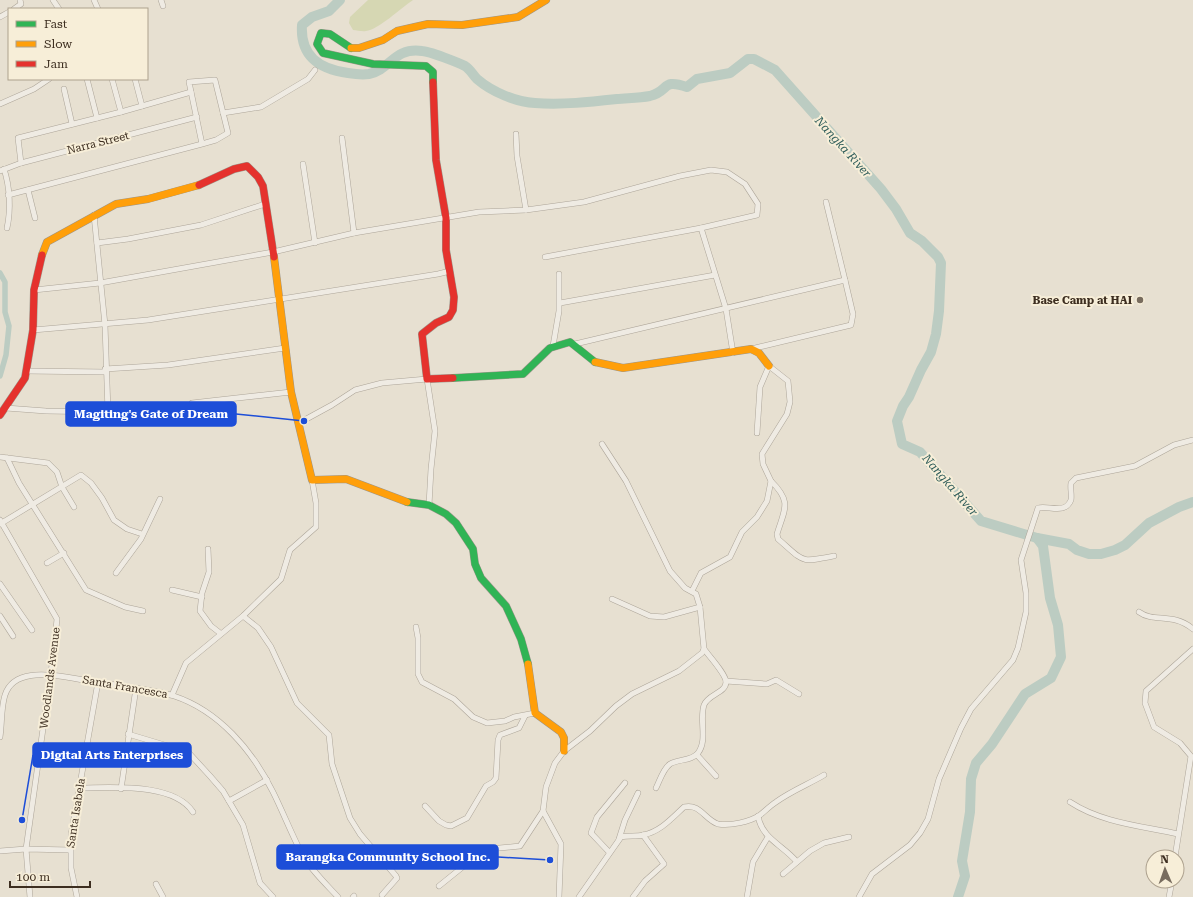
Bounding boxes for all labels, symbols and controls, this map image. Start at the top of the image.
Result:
legend [8,8,148,80]
text: Fast [44,17,68,31]
text: Slow [44,37,72,51]
text: Jam [44,57,68,71]
water label: Nangka River [811,113,874,180]
street label: Narra Street [65,129,131,157]
place label: Base Camp at HAI [1033,294,1133,307]
marker: Base Camp at HAI [1135,295,1145,305]
callout: Magiting's Gate of Dream [66,402,236,426]
text: Magiting's Gate of Dream [74,407,228,421]
water label: Nangka River [919,451,981,519]
street label: Woodlands Avenue [37,626,63,730]
street label: Santa Francesca [81,673,169,701]
callout: Digital Arts Enterprises [33,743,191,767]
text: Digital Arts Enterprises [41,748,183,762]
street label: Santa Isabela [64,777,88,849]
callout: Barangka Community School Inc. [277,845,498,869]
north arrow [1145,849,1185,889]
text: Barangka Community School Inc. [286,850,491,864]
text: N [1160,853,1170,866]
scale bar [10,863,90,889]
text: 100 m [16,870,50,884]

